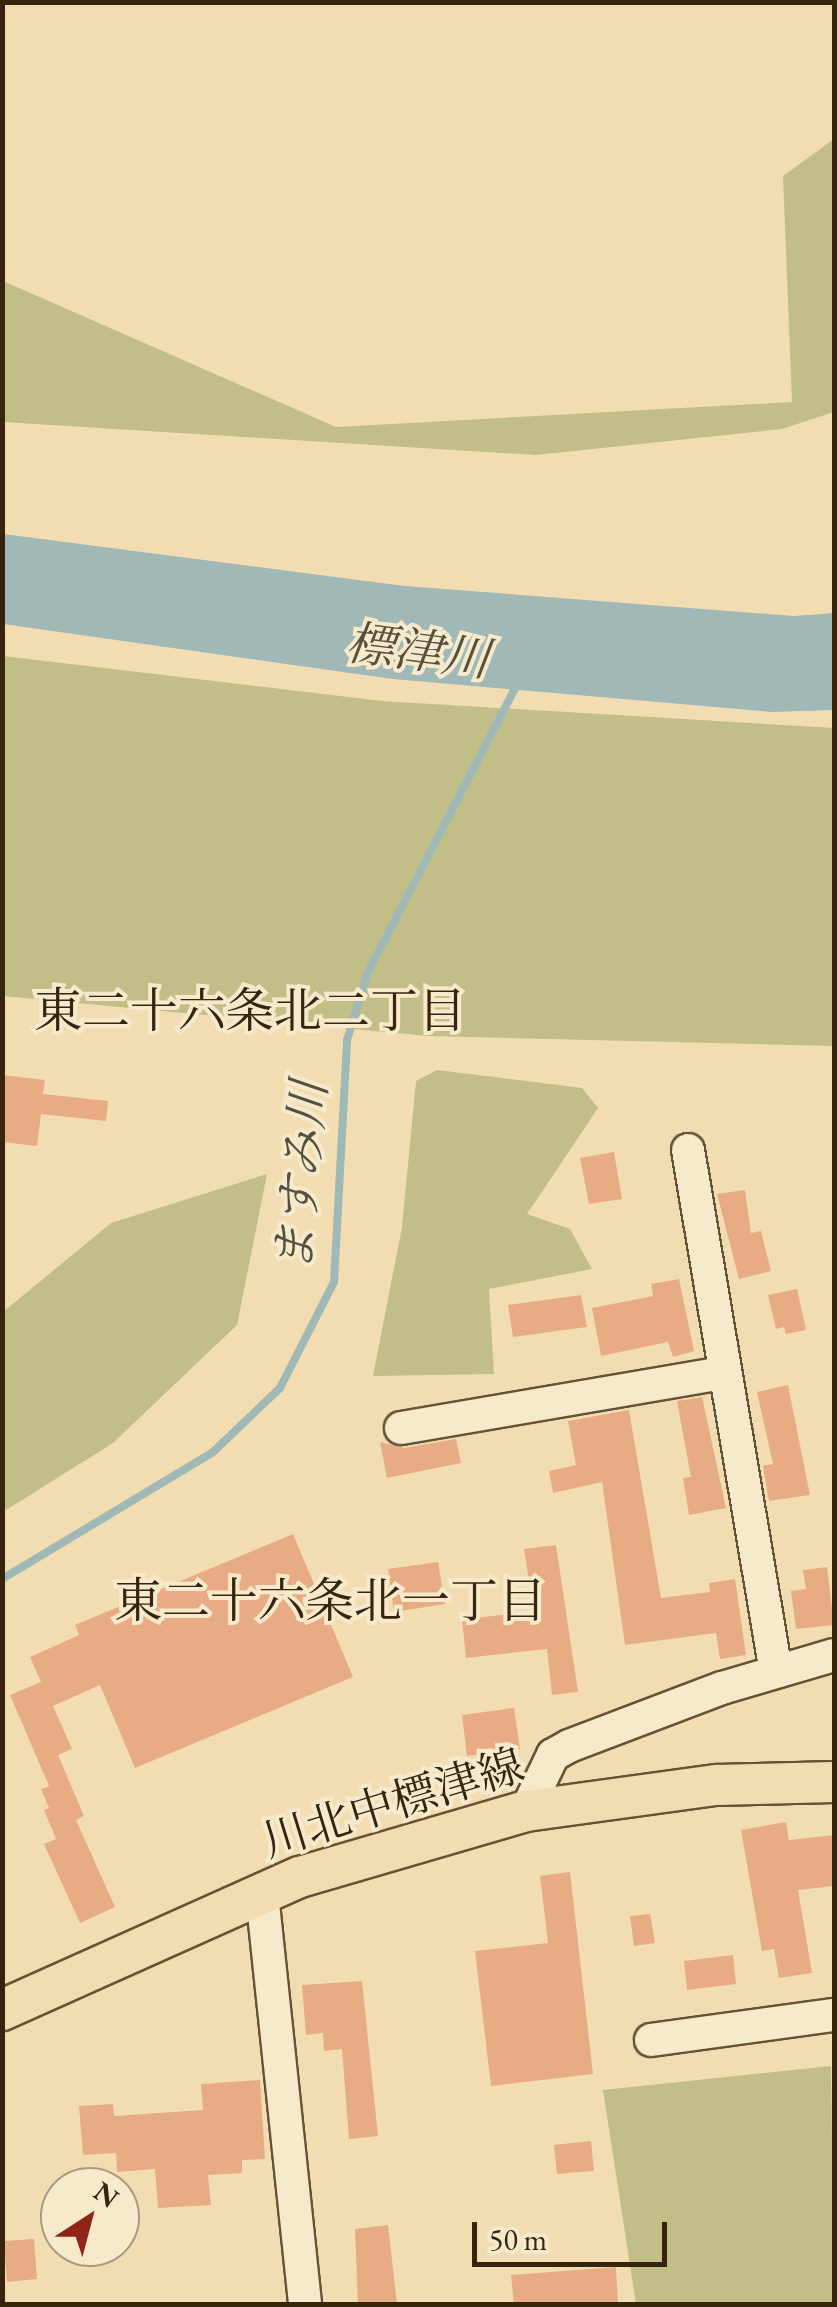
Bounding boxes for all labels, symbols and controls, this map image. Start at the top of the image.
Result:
water label: 標津川 [343,614,493,688]
district label: 東二十六条北二丁目 [34,982,466,1040]
water label: ますみ川 [264,1079,338,1275]
district label: 東二十六条北一丁目 [114,1572,546,1630]
street label: 川北中標津線 [256,1738,530,1868]
north arrow [40,2167,140,2267]
text: N [87,2173,126,2216]
scale bar [477,2202,672,2264]
text: 50 m [489,2220,547,2259]

